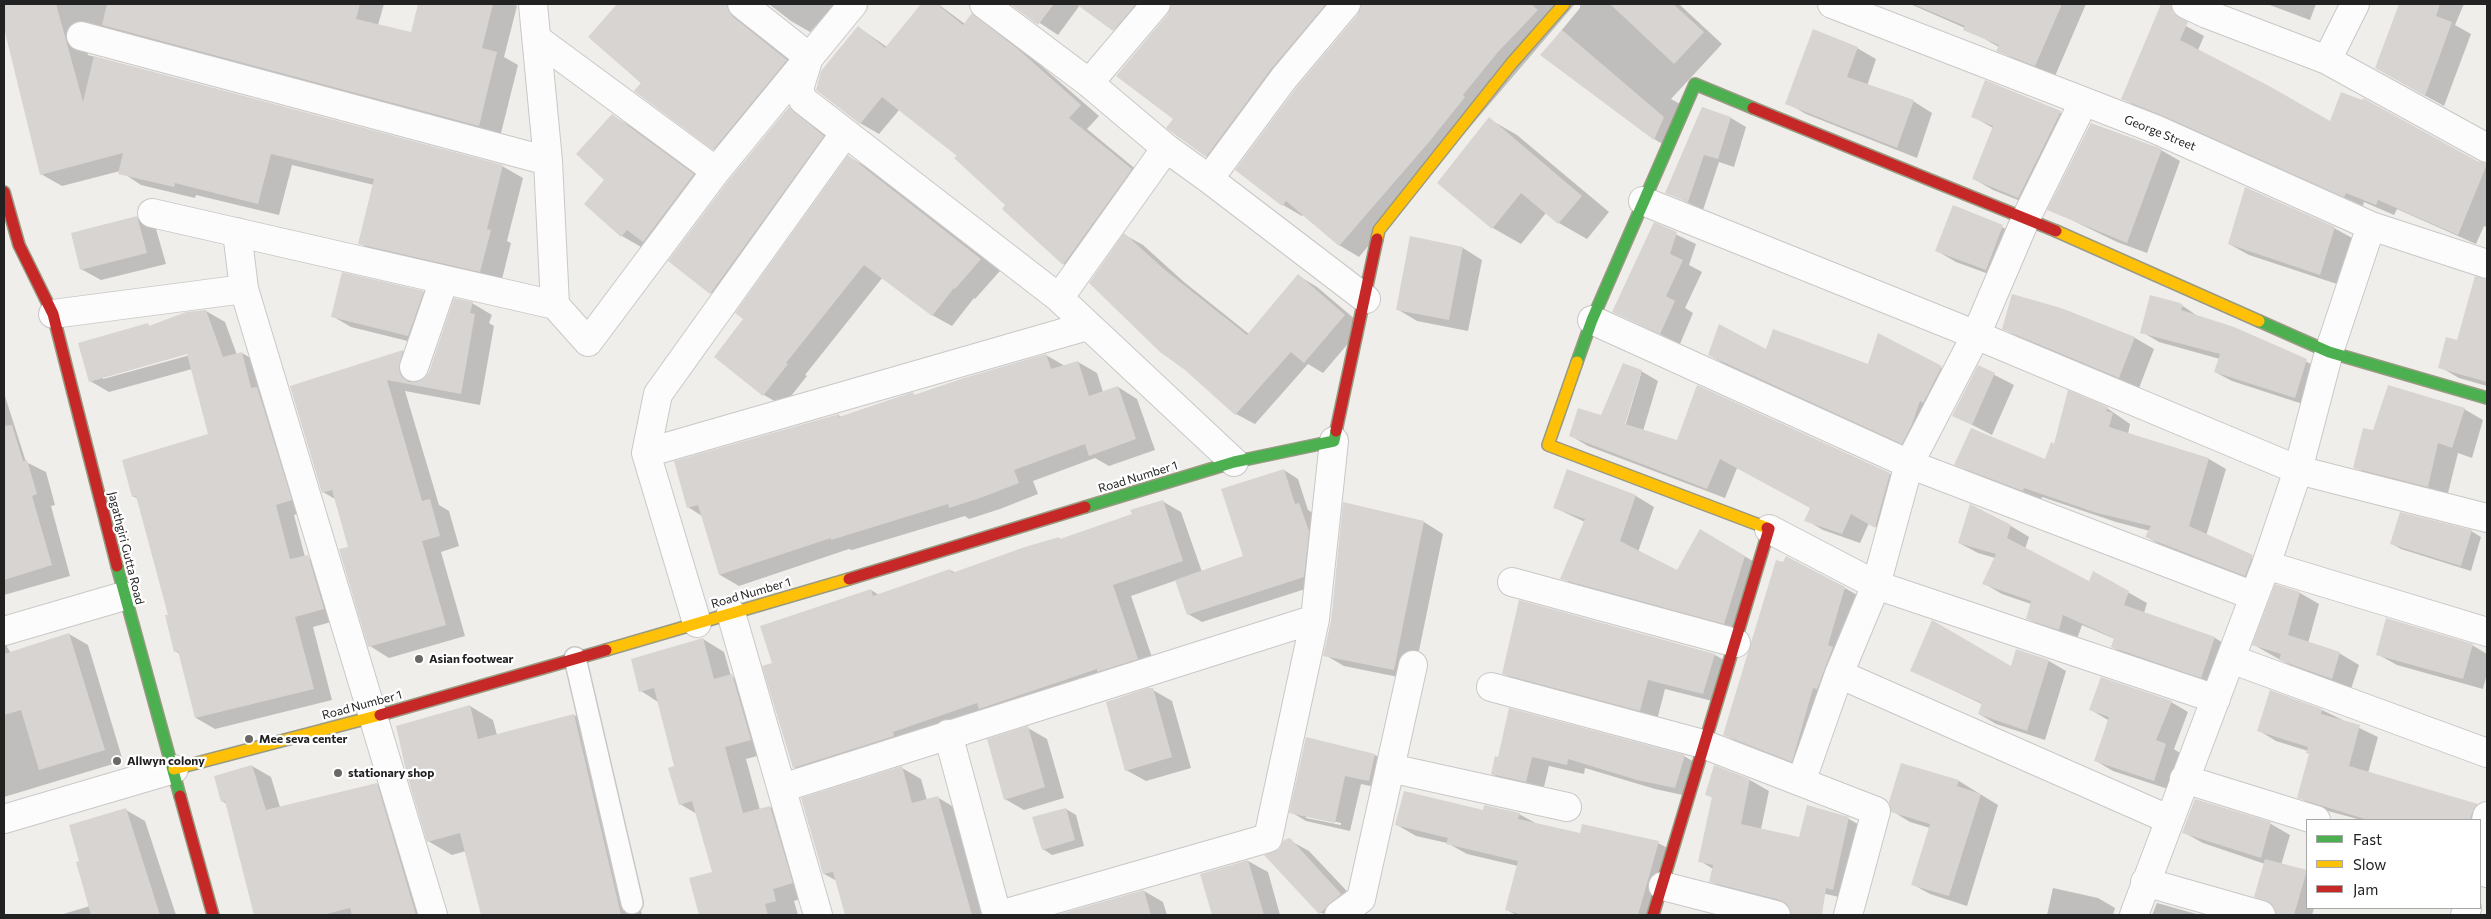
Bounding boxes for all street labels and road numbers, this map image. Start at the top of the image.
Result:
street label: George Street [2122,112,2198,154]
street label: Road Number 1 [1097,458,1179,496]
street label: Jagathgiri Gutta Road [105,490,147,606]
street label: Road Number 1 [710,575,792,611]
street label: Road Number 1 [320,687,404,723]

